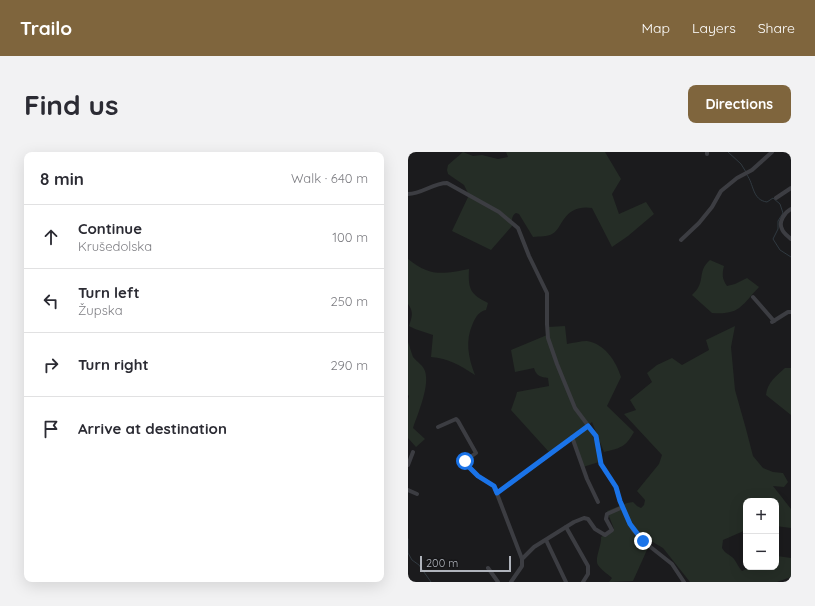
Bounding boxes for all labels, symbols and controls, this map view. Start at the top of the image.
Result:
text: Trailo [20,16,72,40]
text: Map [641,19,670,37]
text: Layers [692,19,736,37]
text: Share [758,19,795,37]
button: Directions [688,85,791,123]
text: Find us [24,87,118,122]
text: 8 min [40,168,84,189]
text: Walk · 640 m [291,170,368,186]
text: Continue [78,219,142,238]
icon: ahead [40,226,62,248]
text: 100 m [332,229,368,245]
text: Krušedolska [78,238,152,254]
text: Turn left [78,283,140,302]
icon: left [40,290,62,312]
text: 250 m [331,293,368,309]
text: Župska [78,302,123,318]
icon: right [40,354,62,376]
text: Turn right [78,355,149,374]
text: 290 m [330,357,368,373]
icon: arrive [40,418,62,440]
text: Arrive at destination [78,419,227,438]
route start [456,452,474,470]
map controls [743,498,779,570]
button: + [743,498,779,534]
route end [634,532,652,550]
button: − [743,534,779,570]
scale bar [420,554,511,573]
text: 200 m [426,556,458,570]

